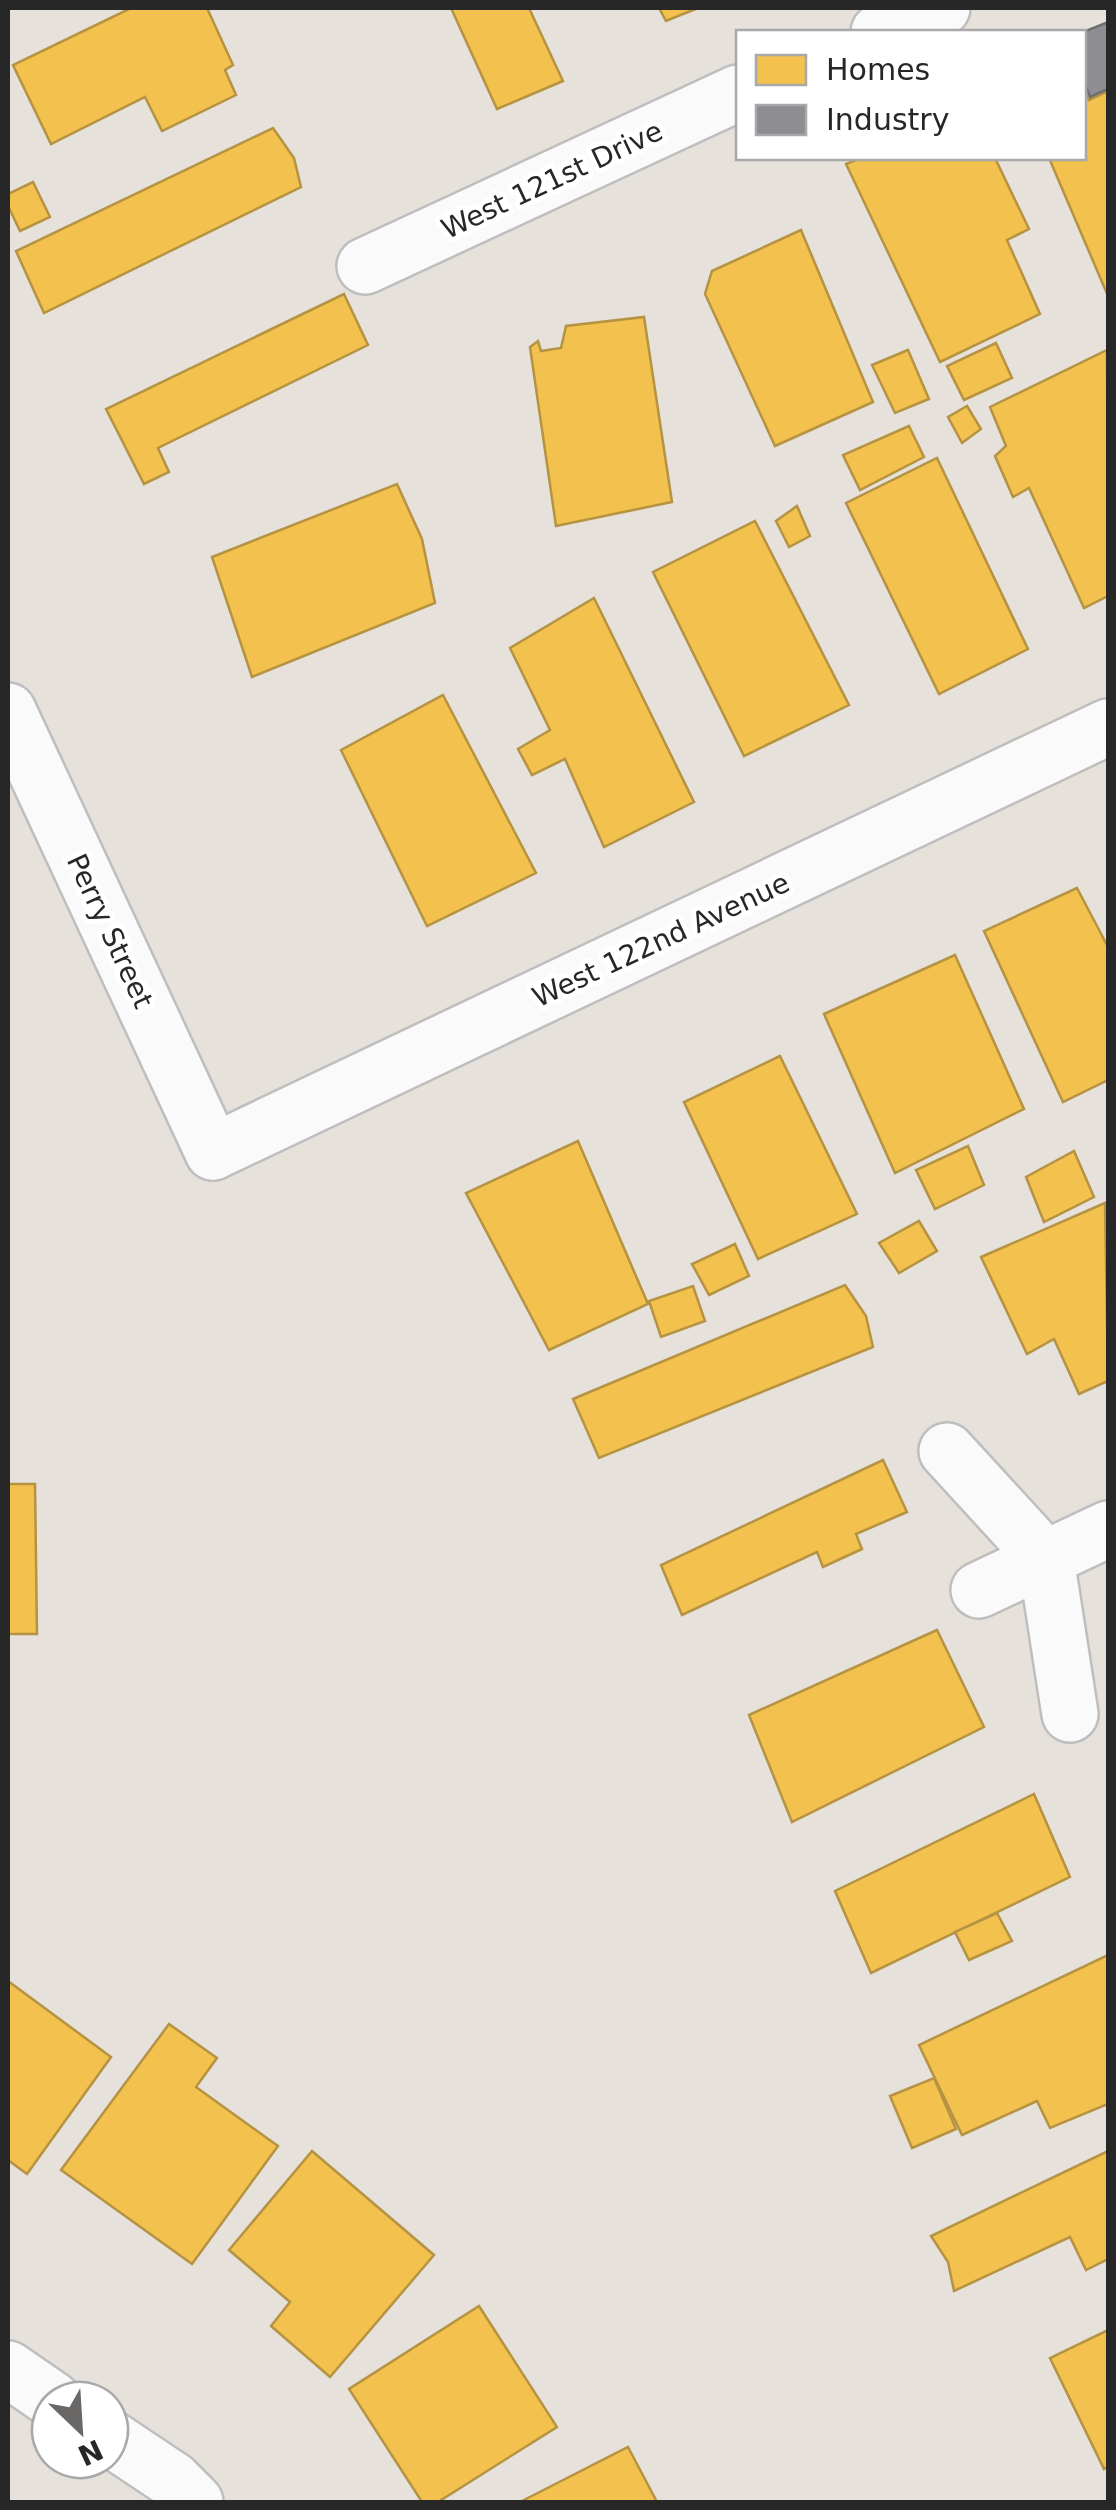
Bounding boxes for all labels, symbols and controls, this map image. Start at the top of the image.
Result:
legend [736,30,1086,160]
text: Homes [826,52,930,87]
text: Industry [826,102,949,137]
street label: West 121st Drive [436,114,668,246]
street label: Perry Street [60,849,160,1013]
street label: West 122nd Avenue [527,866,795,1014]
north arrow [30,2380,130,2480]
text: N [73,2432,108,2472]

